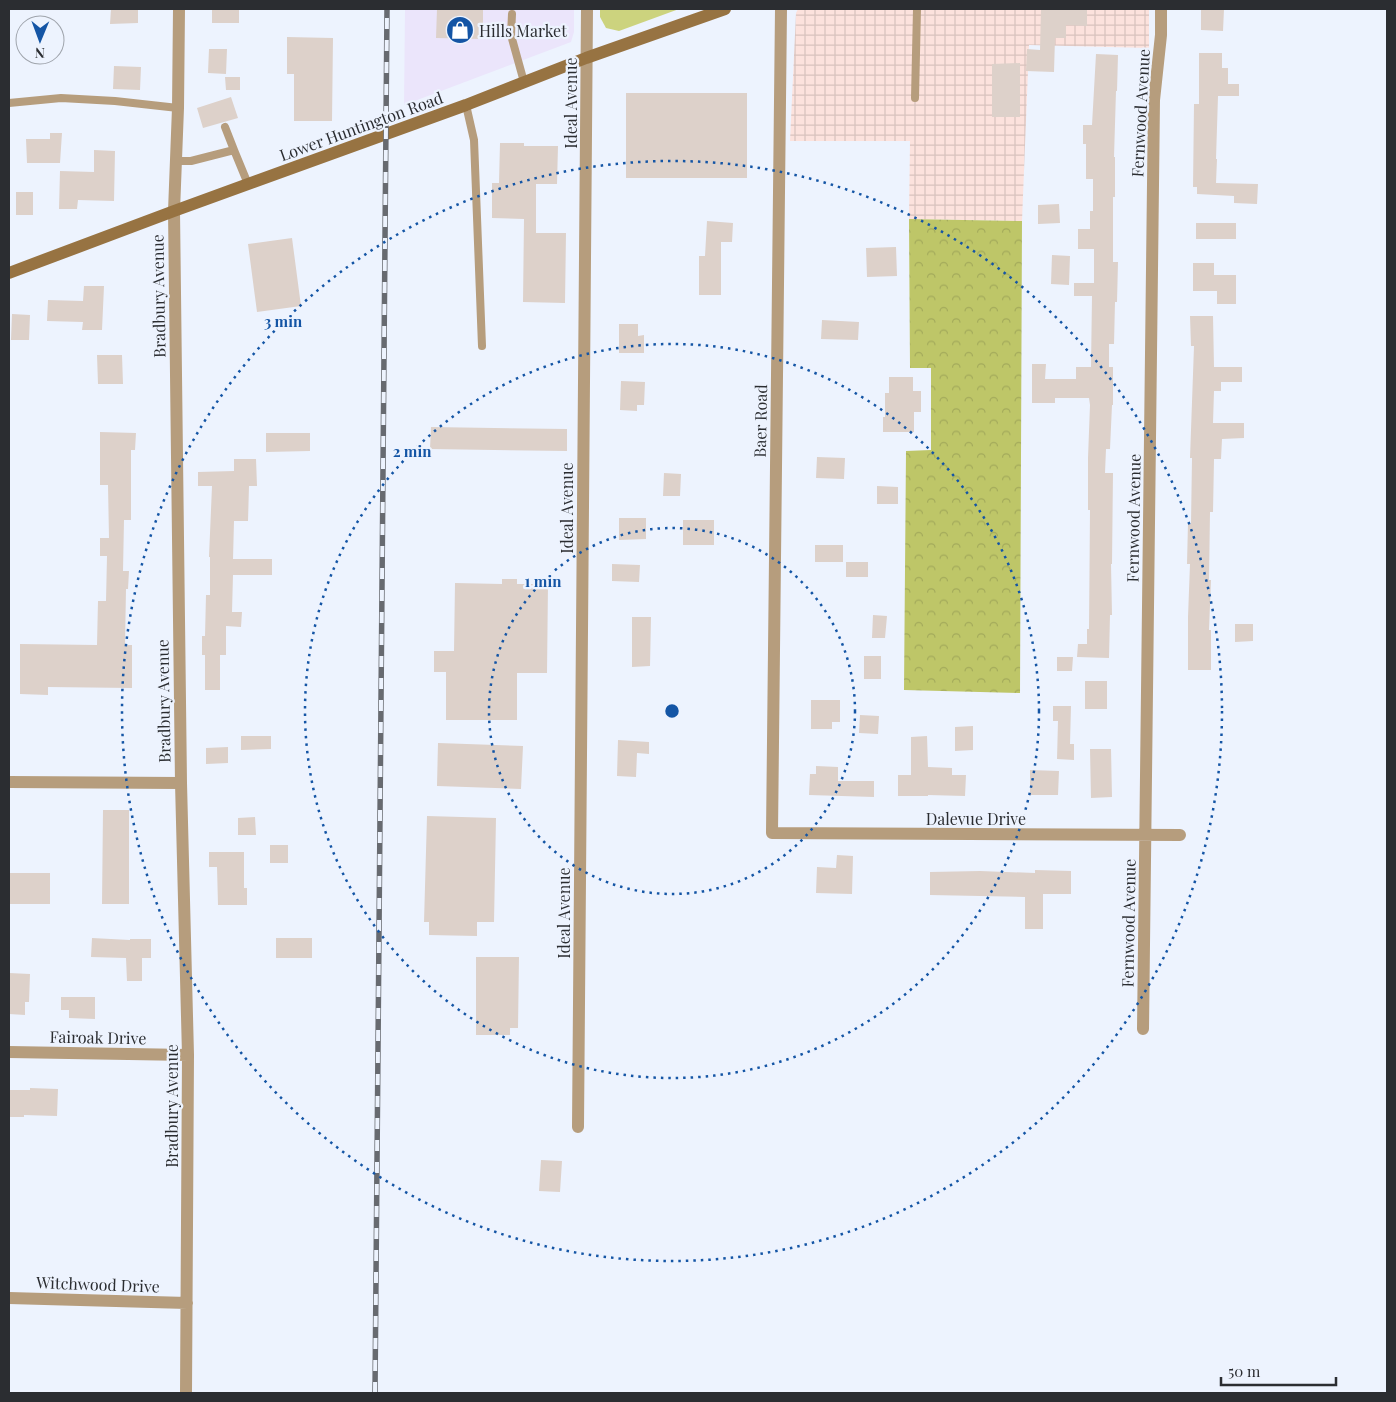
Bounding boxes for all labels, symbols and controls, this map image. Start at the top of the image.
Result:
north arrow [15,15,65,65]
shop icon: Hills Market [445,15,475,45]
place label: Hills Market [479,20,567,41]
text: N [35,44,45,63]
street label: Fernwood Avenue [1126,48,1154,178]
street label: Ideal Avenue [560,57,581,149]
street label: Lower Huntington Road [276,87,446,165]
street label: Bradbury Avenue [146,234,170,358]
text: 3 min [264,311,303,331]
street label: Baer Road [749,384,771,458]
text: 2 min [393,441,432,461]
street label: Fernwood Avenue [1121,454,1145,582]
street label: Ideal Avenue [556,462,577,554]
text: 1 min [525,571,562,591]
street label: Bradbury Avenue [151,639,175,763]
centre of rings [663,702,681,720]
street label: Dalevue Drive [926,808,1026,829]
street label: Fernwood Avenue [1116,859,1140,987]
street label: Ideal Avenue [553,867,574,959]
street label: Fairoak Drive [49,1026,147,1048]
street label: Bradbury Avenue [161,1044,182,1168]
street label: Witchwood Drive [35,1271,160,1297]
scale bar [1221,1354,1336,1386]
text: 50 m [1228,1361,1261,1381]

